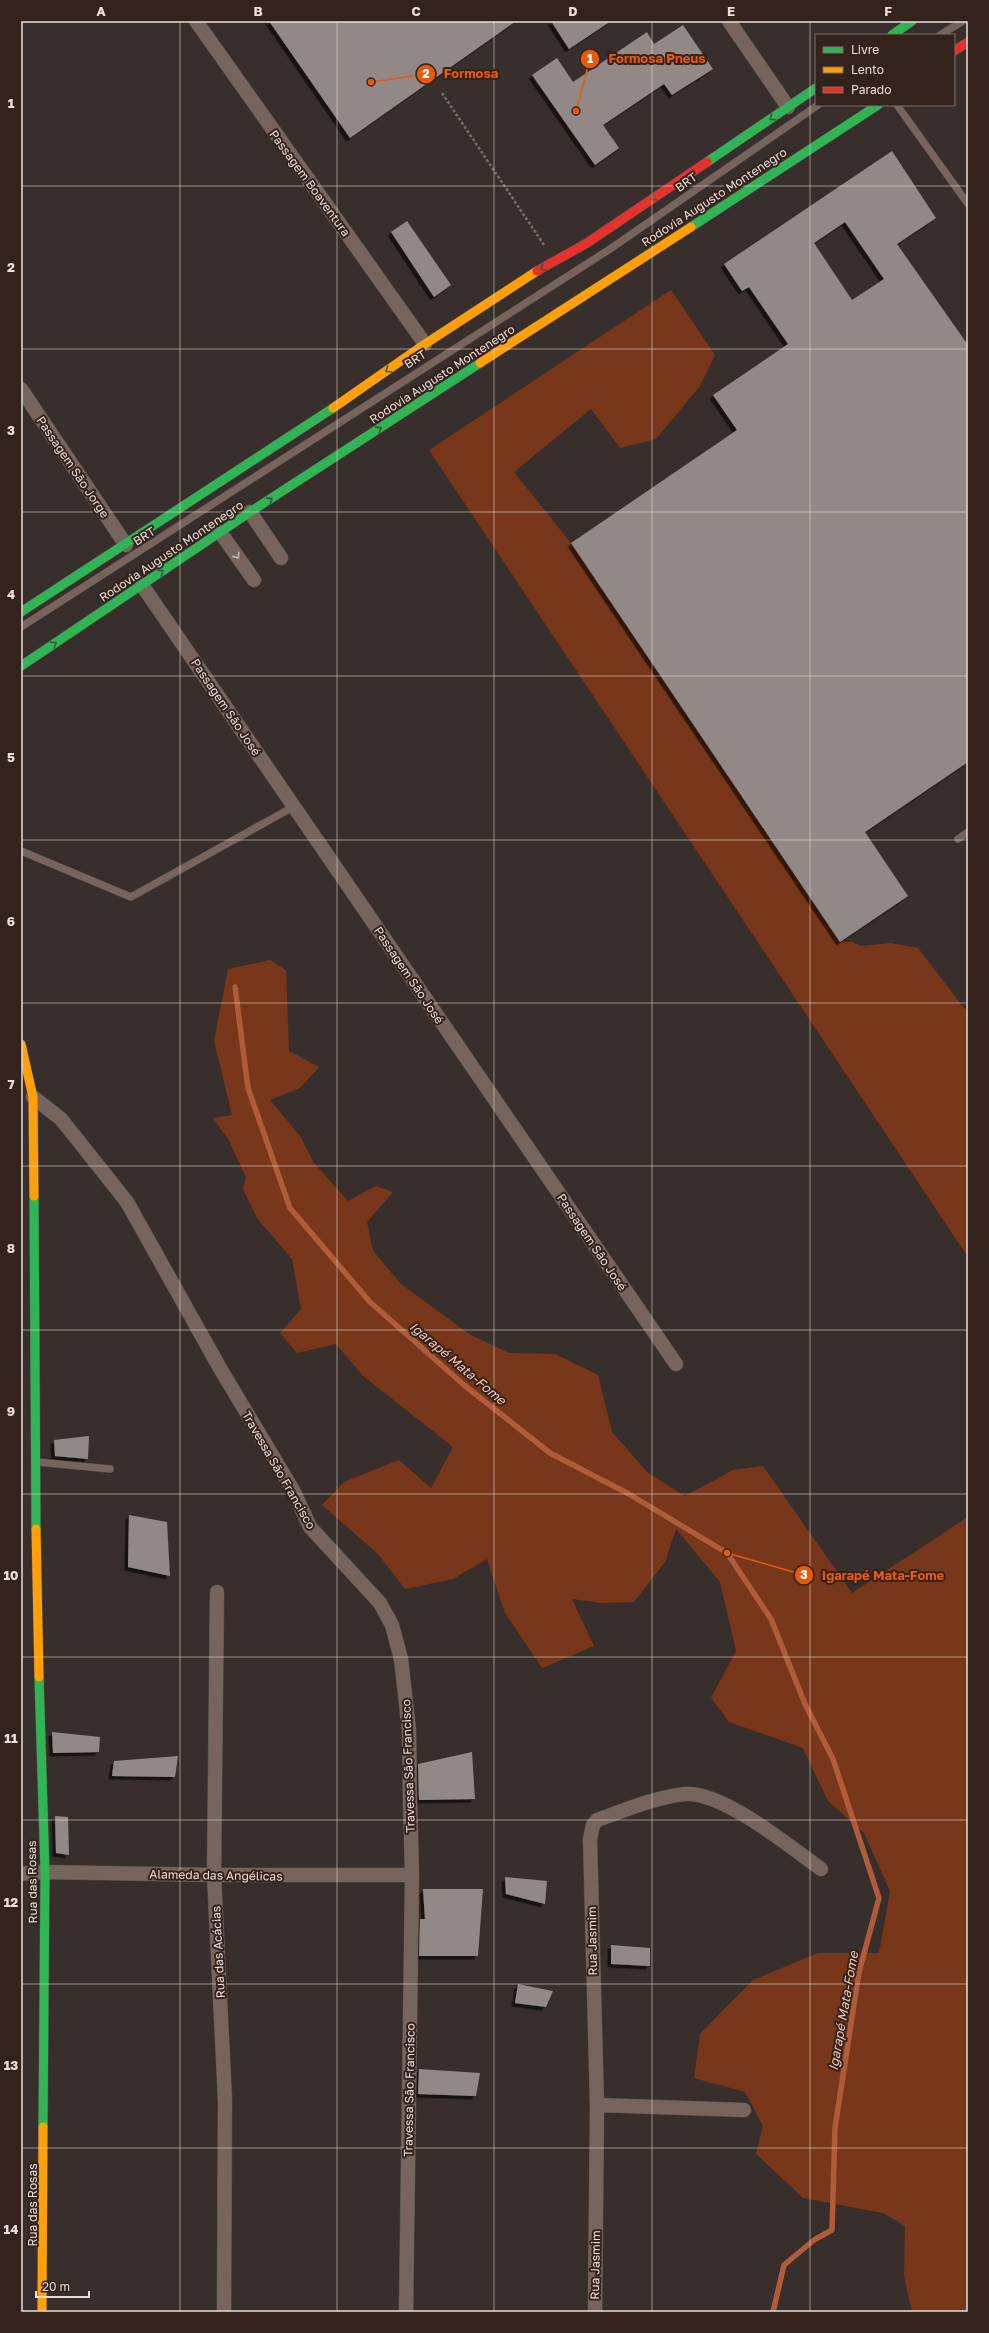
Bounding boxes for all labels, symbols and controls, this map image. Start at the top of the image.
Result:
text: A [96,3,106,19]
text: B [253,3,263,19]
text: C [411,3,421,19]
text: D [568,3,578,19]
text: E [727,3,735,19]
text: F [884,3,892,19]
legend [815,34,955,106]
text: Livre [851,42,879,57]
callout: Formosa Pneus [580,46,713,71]
text: Formosa Pneus [609,50,706,66]
text: 1 [587,51,593,66]
callout: Formosa [416,61,506,86]
text: Lento [851,62,884,77]
text: Formosa [444,65,499,81]
text: 2 [422,66,430,81]
text: Parado [851,82,891,97]
text: 1 [8,95,15,111]
one-way arrow [769,113,776,120]
street label: Passagem Boaventura [266,127,354,239]
street label: Rodovia Augusto Montenegro [638,144,790,250]
street label: BRT [672,169,700,195]
one-way arrow [650,193,657,201]
text: 2 [7,259,15,275]
one-way arrow [540,263,547,270]
street label: Rodovia Augusto Montenegro [366,321,518,427]
street label: BRT [401,346,429,372]
one-way arrow [385,365,392,373]
street label: Passagem São Jorge [33,413,113,521]
text: 3 [7,422,15,438]
one-way arrow [375,426,382,434]
street label: Rodovia Augusto Montenegro [96,497,246,605]
one-way arrow [266,497,273,504]
street label: BRT [130,523,158,549]
one-way arrow [232,552,239,559]
one-way arrow [157,570,164,577]
text: 4 [7,586,15,602]
one-way arrow [50,642,57,649]
street label: Passagem São José [188,656,264,758]
text: 5 [7,749,15,765]
text: 6 [7,913,15,929]
street label: Passagem São José [371,924,447,1026]
text: 7 [7,1076,15,1092]
street label: Passagem São José [554,1191,630,1293]
text: 8 [7,1240,15,1256]
water label: Igarapé Mata-Fome [407,1318,511,1409]
text: 9 [7,1403,15,1419]
street label: Travessa São Francisco [239,1408,319,1532]
callout: Igarapé Mata-Fome [794,1563,953,1588]
text: 10 [3,1567,19,1583]
text: 3 [800,1567,808,1582]
text: Igarapé Mata-Fome [822,1567,945,1583]
street label: Travessa São Francisco [398,1699,418,1833]
text: 11 [4,1730,18,1746]
street label: Rua das Rosas [24,1840,40,1924]
street label: Alameda das Angélicas [149,1866,283,1884]
text: 12 [4,1894,18,1910]
street label: Rua das Acácias [208,1905,228,1999]
street label: Rua Jasmim [584,1906,600,1976]
water label: Igarapé Mata-Fome [825,1949,862,2072]
street label: Travessa São Francisco [400,2023,418,2157]
text: 13 [4,2057,18,2073]
street label: Rua das Rosas [25,2163,40,2247]
text: 14 [4,2221,18,2237]
street label: Rua Jasmim [587,2230,603,2300]
scale bar [36,2273,89,2299]
text: 20 m [42,2279,70,2294]

